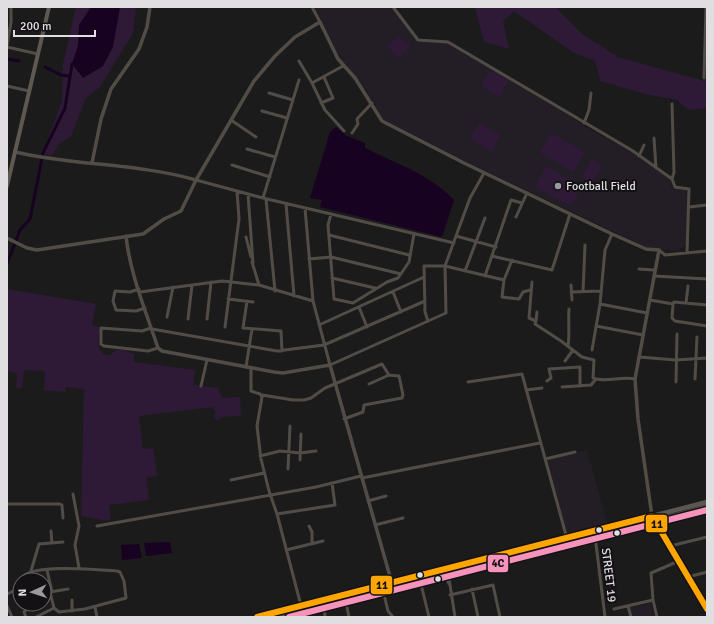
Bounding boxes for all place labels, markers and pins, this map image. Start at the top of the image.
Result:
place label: Football Field [566,179,636,194]
marker: Football Field [553,181,563,191]
unlabelled marker [594,525,604,535]
unlabelled marker [612,528,622,538]
unlabelled marker [415,570,425,580]
unlabelled marker [433,574,443,584]

